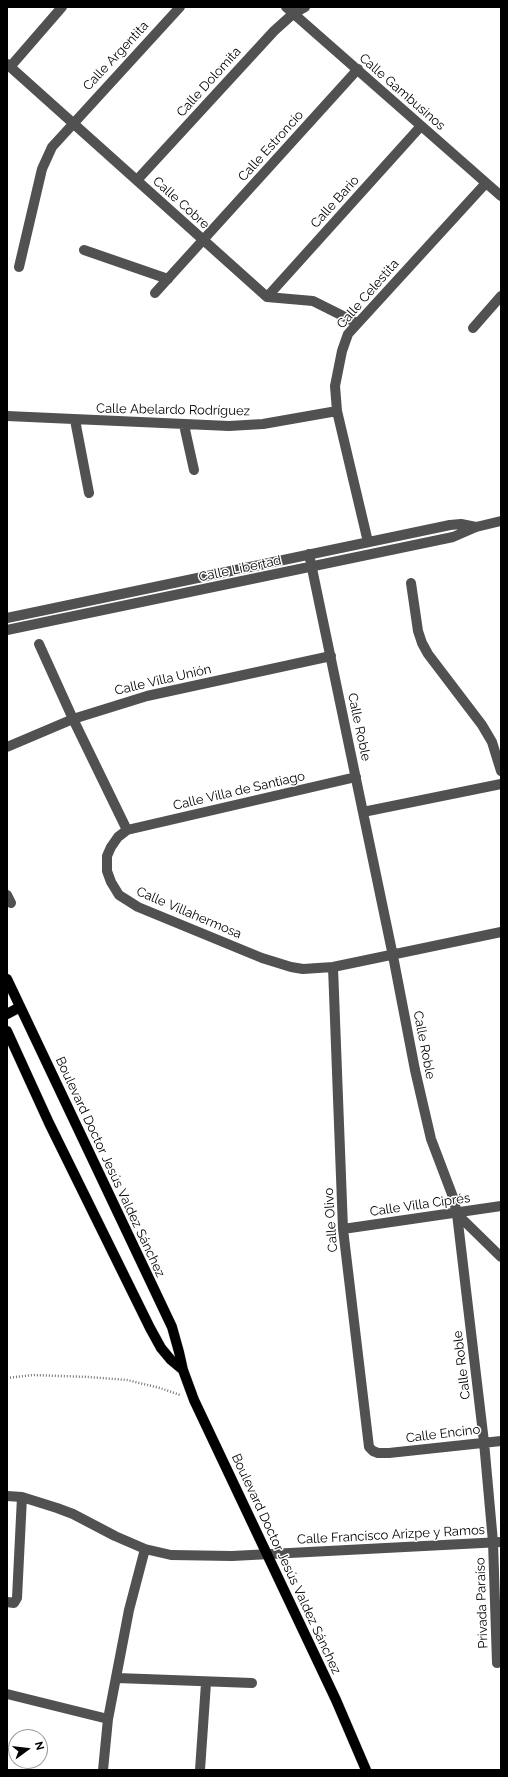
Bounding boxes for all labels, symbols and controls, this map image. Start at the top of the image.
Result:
street label: Calle Argentita [80,18,152,94]
street label: Calle Dolomita [174,44,244,120]
street label: Calle Gambusinos [356,50,448,134]
street label: Calle Estroncio [235,107,307,185]
street label: Calle Bario [307,173,363,231]
street label: Calle Cobre [150,174,212,232]
street label: Calle Celestita [334,256,402,332]
street label: Calle Abelardo Rodríguez [96,401,250,419]
street label: Calle Libertad [197,553,283,585]
street label: Calle Villa Unión [113,661,213,699]
street label: Calle Roble [344,692,374,762]
street label: Calle Villa de Santiago [172,768,306,814]
street label: Calle Villahermosa [134,884,244,942]
street label: Calle Roble [410,1010,438,1080]
street label: Boulevard Doctor Jesús Valdez Sánchez [52,1054,168,1280]
street label: Calle Olivo [321,1187,341,1253]
street label: Calle Villa Ciprés [369,1190,471,1220]
street label: Calle Roble [450,1330,474,1400]
street label: Calle Encino [405,1422,481,1446]
street label: Boulevard Doctor Jesús Valdez Sánchez [228,1451,344,1677]
street label: Calle Francisco Arizpe y Ramos [297,1522,485,1548]
street label: Privada Paraíso [473,1557,491,1649]
north arrow [8,1729,48,1769]
text: N [32,1740,46,1752]

